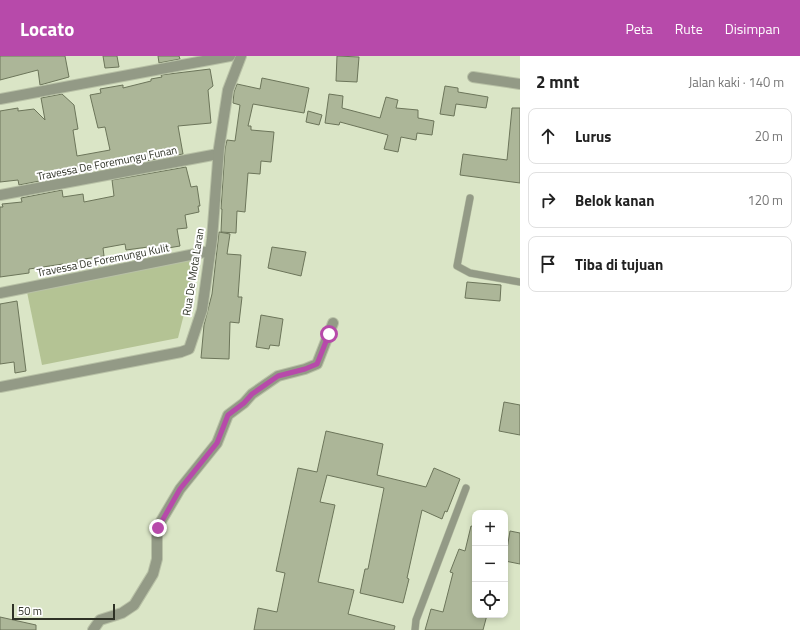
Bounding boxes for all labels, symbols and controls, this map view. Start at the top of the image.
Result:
text: Locato [20,14,74,43]
text: Peta [626,18,653,39]
text: Rute [675,18,703,39]
text: Disimpan [725,18,780,39]
text: 2 mnt [536,69,579,95]
text: Jalan kaki · 140 m [688,72,784,92]
icon: ahead [537,125,559,147]
text: Lurus [575,125,611,148]
text: 20 m [755,126,783,146]
street label: Travessa De Foremungu Funan [36,142,178,184]
icon: right [537,189,559,211]
text: Belok kanan [575,189,655,212]
text: 120 m [747,190,783,210]
street label: Rua De Mota Laran [178,227,208,317]
street label: Travessa De Foremungu Kulit [36,239,171,281]
icon: arrive [537,253,559,275]
text: Tiba di tujuan [575,253,663,276]
route start [320,325,338,343]
map controls [472,510,508,618]
button: + [472,510,508,546]
route end [149,519,167,537]
button: − [472,546,508,582]
button: locate [472,582,508,618]
scale bar [12,602,115,621]
text: 50 m [18,603,42,619]

